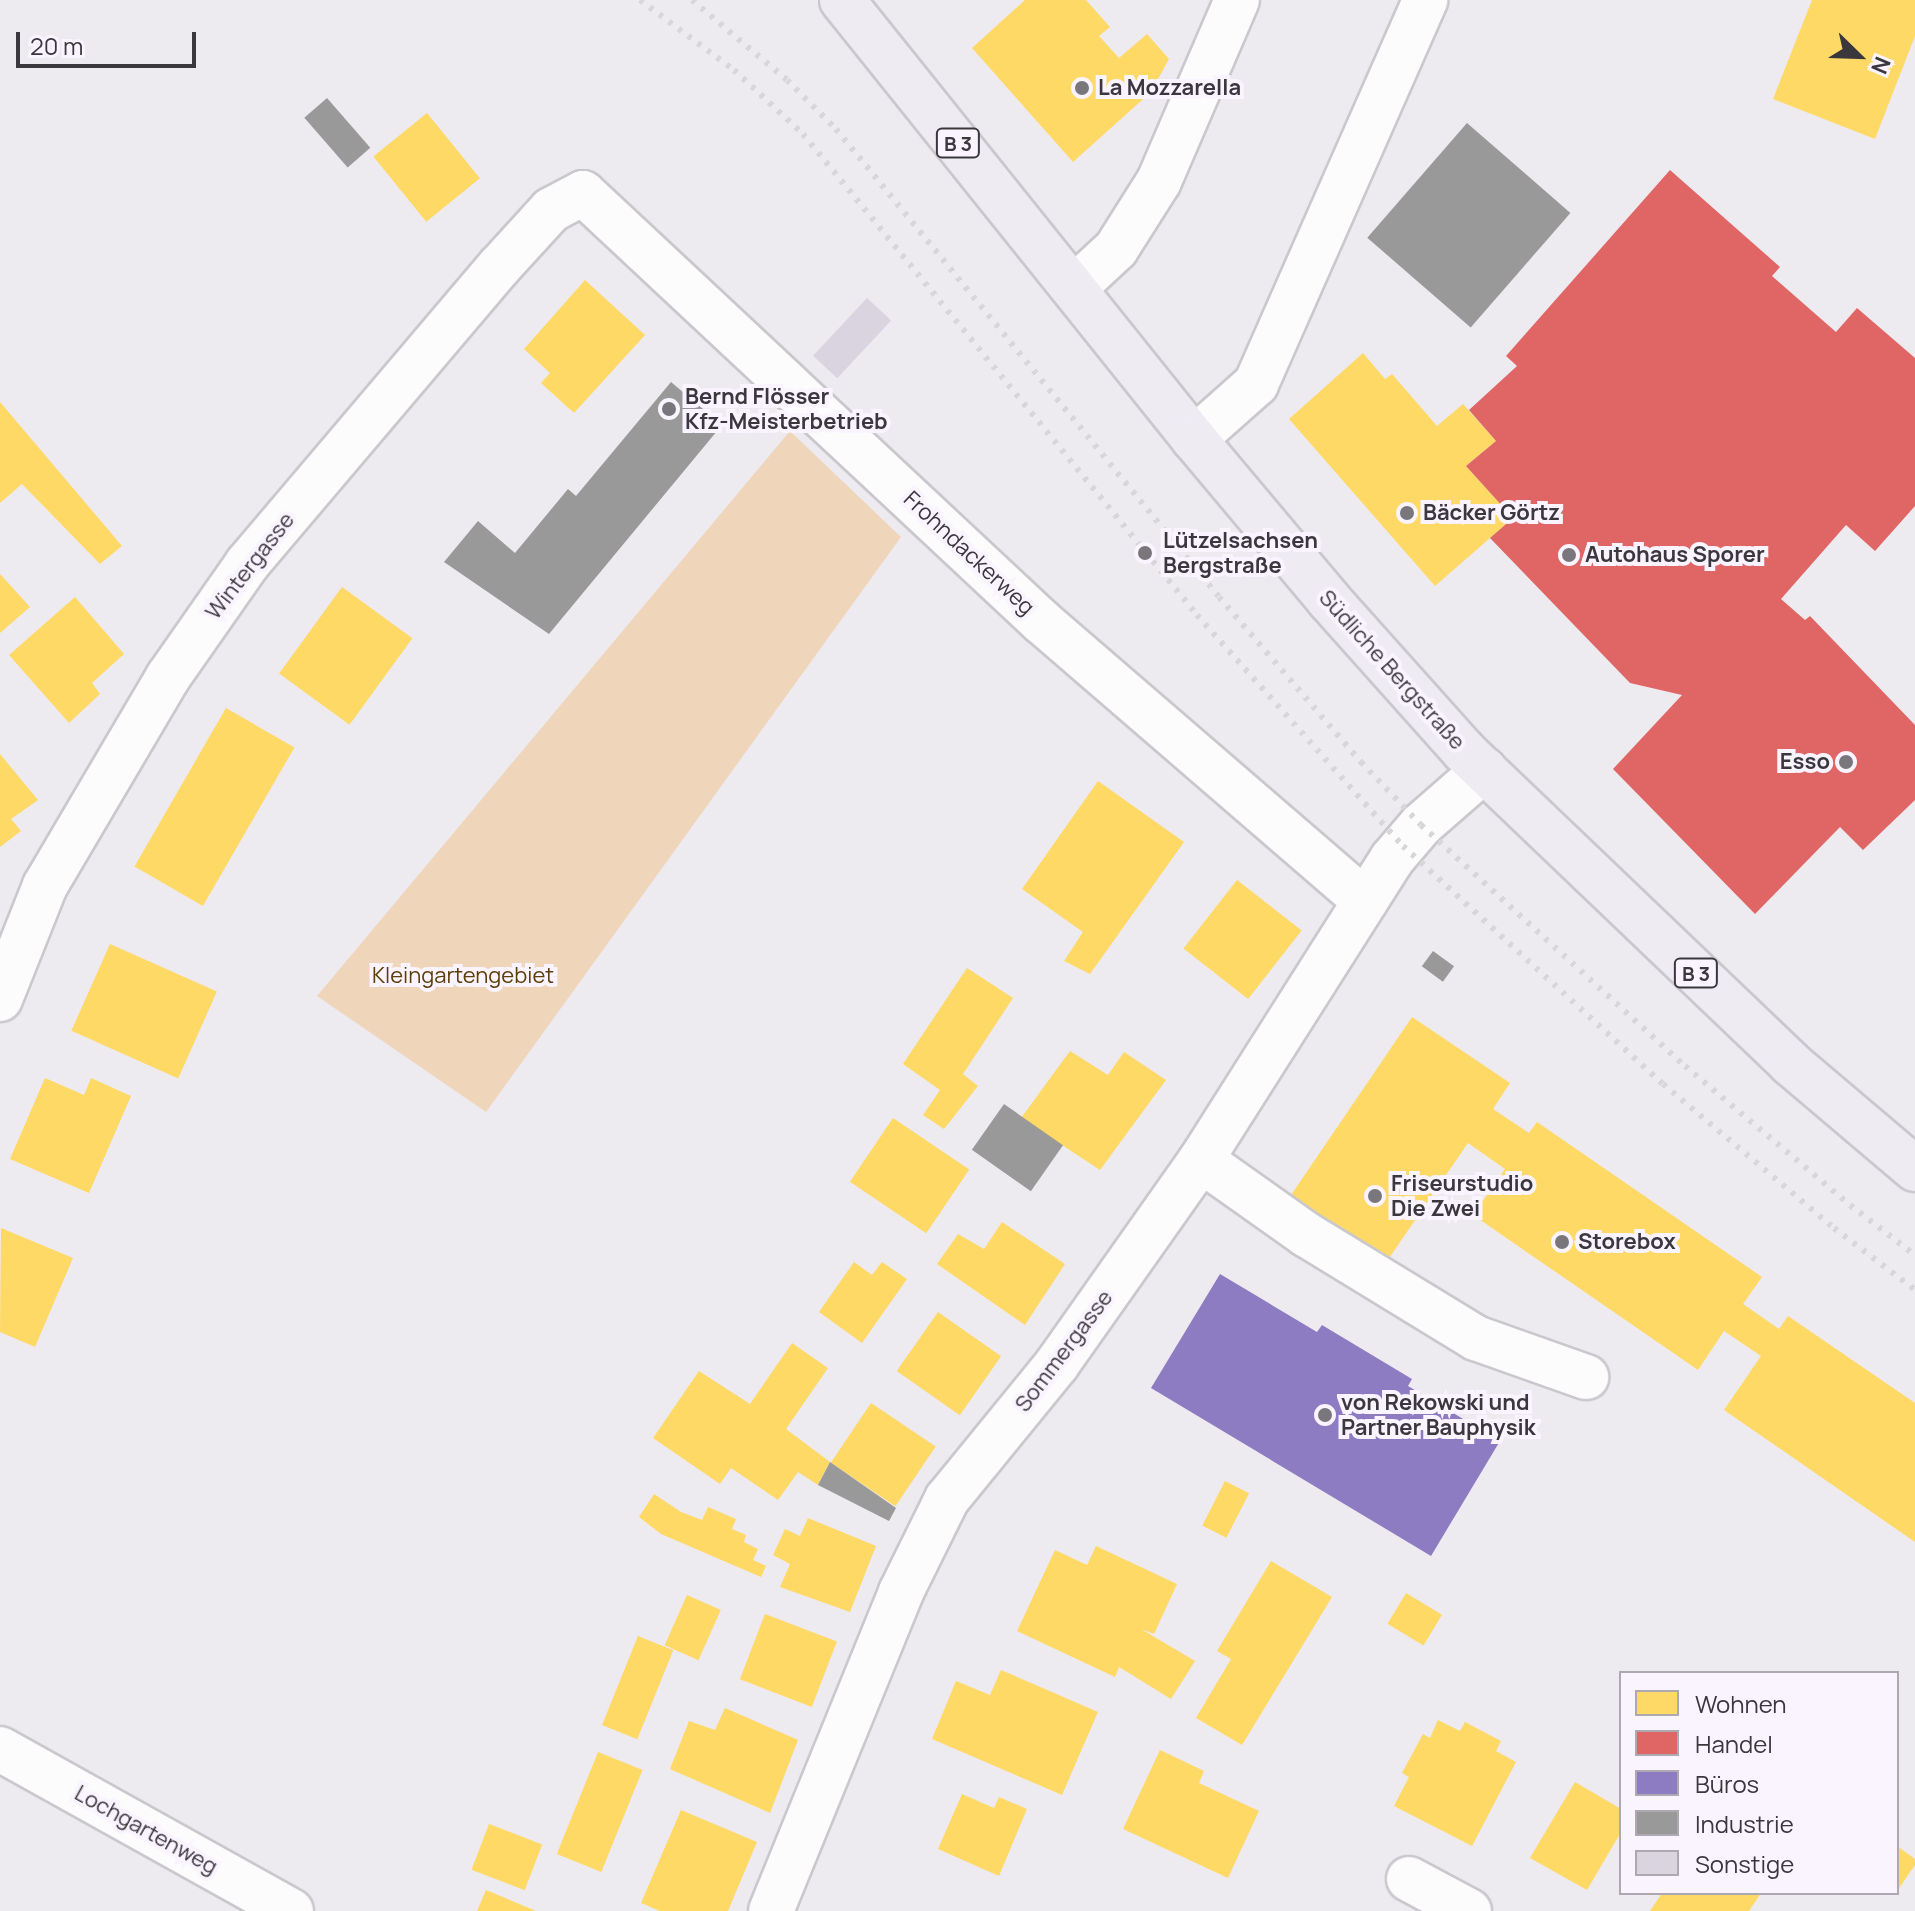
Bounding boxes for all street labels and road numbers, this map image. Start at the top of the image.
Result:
road number: B 3 [934,127,982,159]
street label: Frohndackerweg [898,486,1040,620]
street label: Wintergasse [200,507,300,625]
street label: Südliche Bergstraße [1313,585,1471,755]
road number: B 3 [1672,957,1720,989]
street label: Sommergasse [1010,1285,1118,1417]
street label: Lochgartenweg [70,1780,222,1880]

